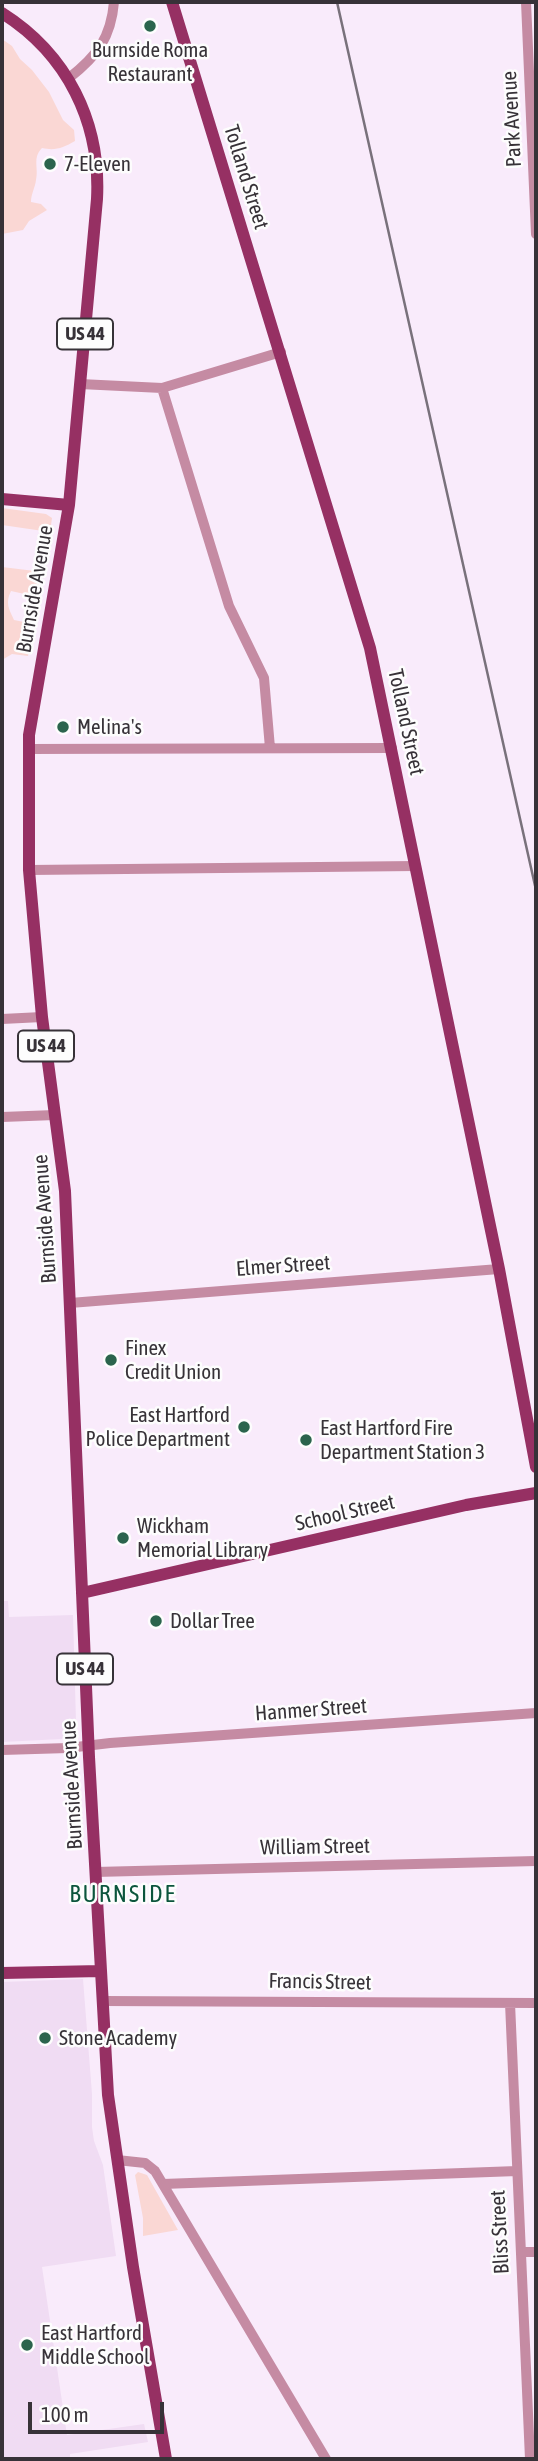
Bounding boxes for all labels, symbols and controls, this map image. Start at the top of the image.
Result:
marker: Burnside Roma Restaurant [142,18,158,34]
place label: Burnside Roma Restaurant [92,37,208,87]
street label: Park Avenue [497,70,527,168]
street label: Tolland Street [218,122,274,232]
place label: 7-Eleven [64,151,131,177]
marker: 7-Eleven [42,156,58,172]
road number: US 44 [57,318,113,350]
street label: Burnside Avenue [11,523,59,655]
street label: Tolland Street [382,667,430,777]
place label: Melina's [77,714,142,740]
marker: Melina's [55,719,71,735]
road number: US 44 [18,1030,74,1062]
street label: Burnside Avenue [28,1154,62,1284]
street label: Elmer Street [235,1250,331,1282]
place label: Finex Credit Union [125,1335,221,1385]
marker: Finex Credit Union [103,1352,119,1368]
place label: East Hartford Police Department [86,1402,230,1452]
place label: East Hartford Fire Department Station 3 [320,1415,485,1465]
marker: East Hartford Police Department [236,1419,252,1435]
marker: East Hartford Fire Department Station 3 [298,1432,314,1448]
street label: School Street [293,1489,397,1537]
place label: Wickham Memorial Library [137,1513,268,1563]
marker: Wickham Memorial Library [115,1530,131,1546]
place label: Dollar Tree [170,1608,255,1634]
marker: Dollar Tree [148,1613,164,1629]
road number: US 44 [57,1653,113,1684]
street label: Hanmer Street [254,1694,368,1726]
street label: Burnside Avenue [56,1720,88,1850]
street label: William Street [260,1833,370,1861]
district label: BURNSIDE [70,1880,176,1908]
street label: Francis Street [268,1969,372,1995]
place label: Stone Academy [59,2025,177,2051]
marker: Stone Academy [37,2030,53,2046]
street label: Bliss Street [485,2189,515,2275]
place label: East Hartford Middle School [41,2320,150,2370]
marker: East Hartford Middle School [19,2337,35,2353]
scale bar [32,2388,168,2432]
text: 100 m [41,2402,89,2426]

